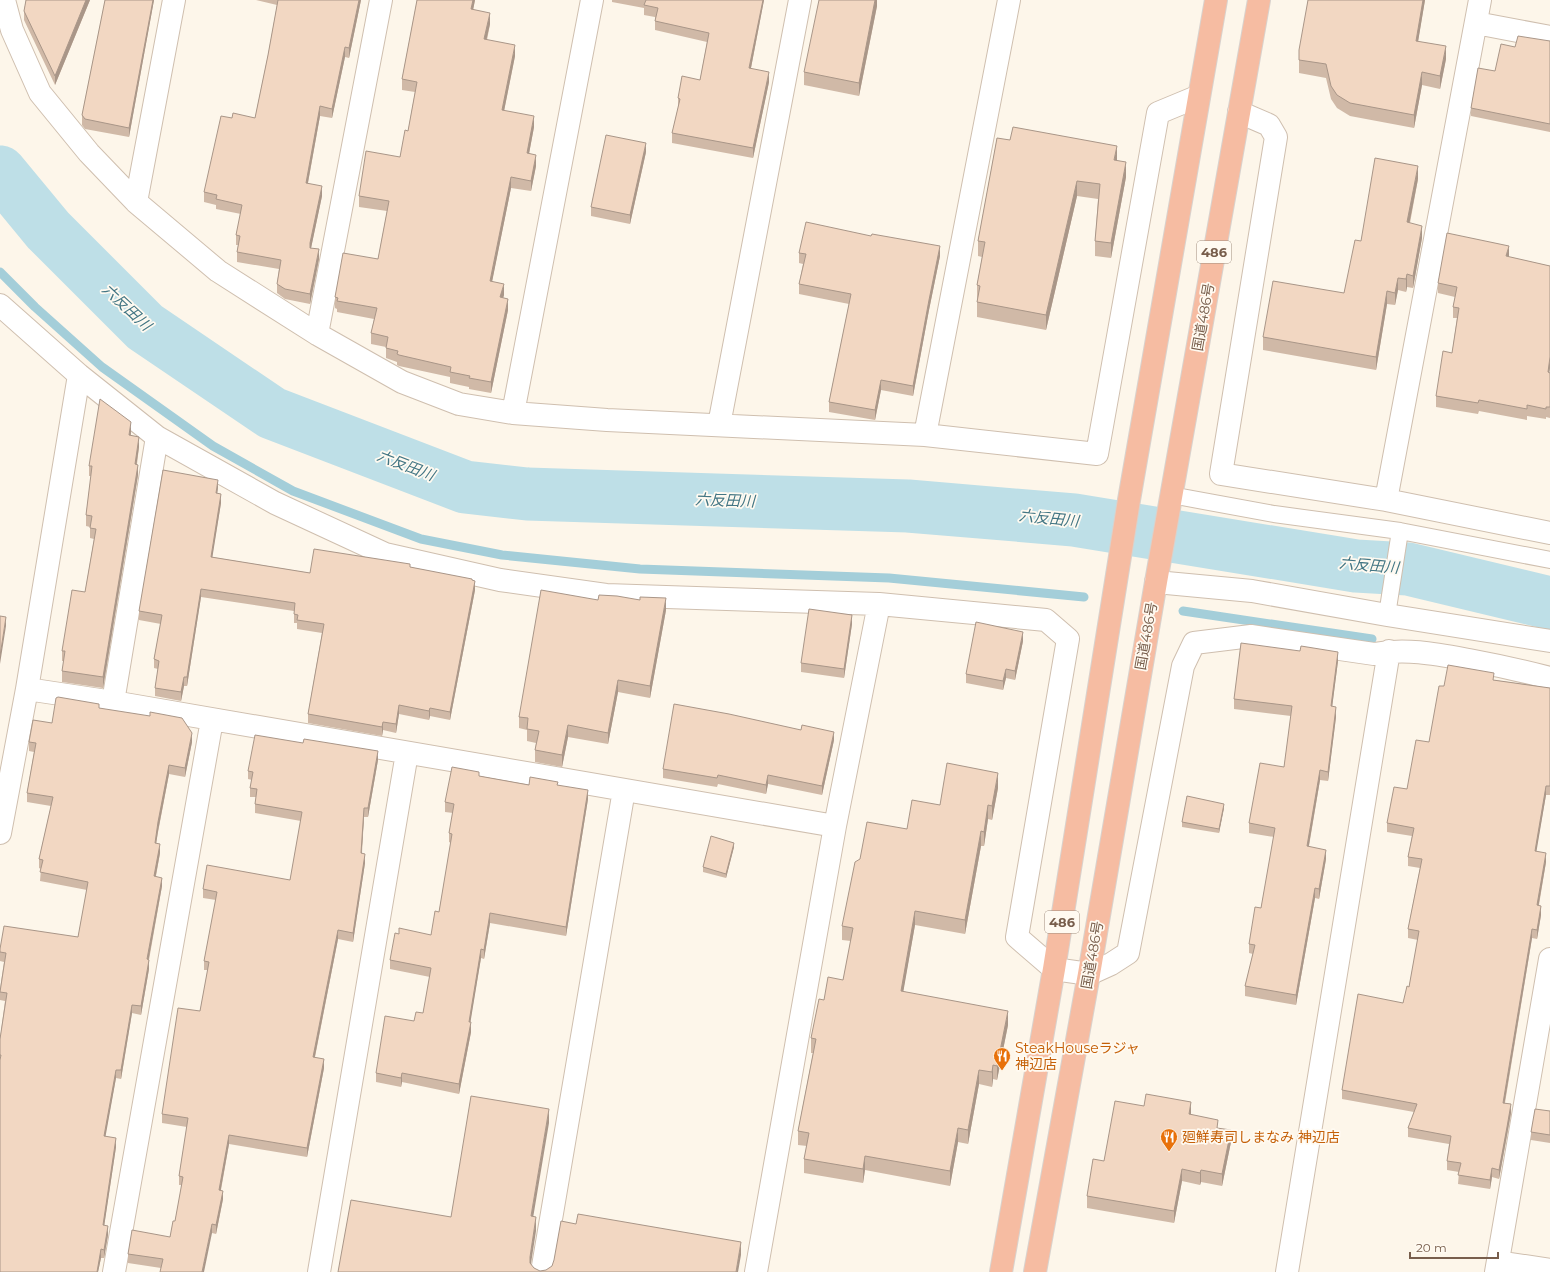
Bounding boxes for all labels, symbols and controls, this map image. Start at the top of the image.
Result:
road number: 486 [1197,241,1231,263]
water label: 六反田川 [99,280,157,336]
street label: 国道486号 [1188,282,1218,352]
water label: 六反田川 [375,445,439,485]
water label: 六反田川 [695,489,757,511]
water label: 六反田川 [1018,505,1082,531]
water label: 六反田川 [1338,553,1402,577]
street label: 国道486号 [1131,601,1161,671]
road number: 486 [1045,911,1079,933]
street label: 国道486号 [1077,920,1107,990]
place label: SteakHouseラジャ 神辺店 [1015,1039,1140,1073]
restaurant icon: SteakHouseラジャ 神辺店 [992,1046,1012,1071]
restaurant icon: 廻鮮寿司しまなみ 神辺店 [1159,1127,1179,1152]
place label: 廻鮮寿司しまなみ 神辺店 [1182,1128,1340,1146]
scale bar [1410,1234,1498,1260]
text: 20 m [1416,1240,1447,1255]

